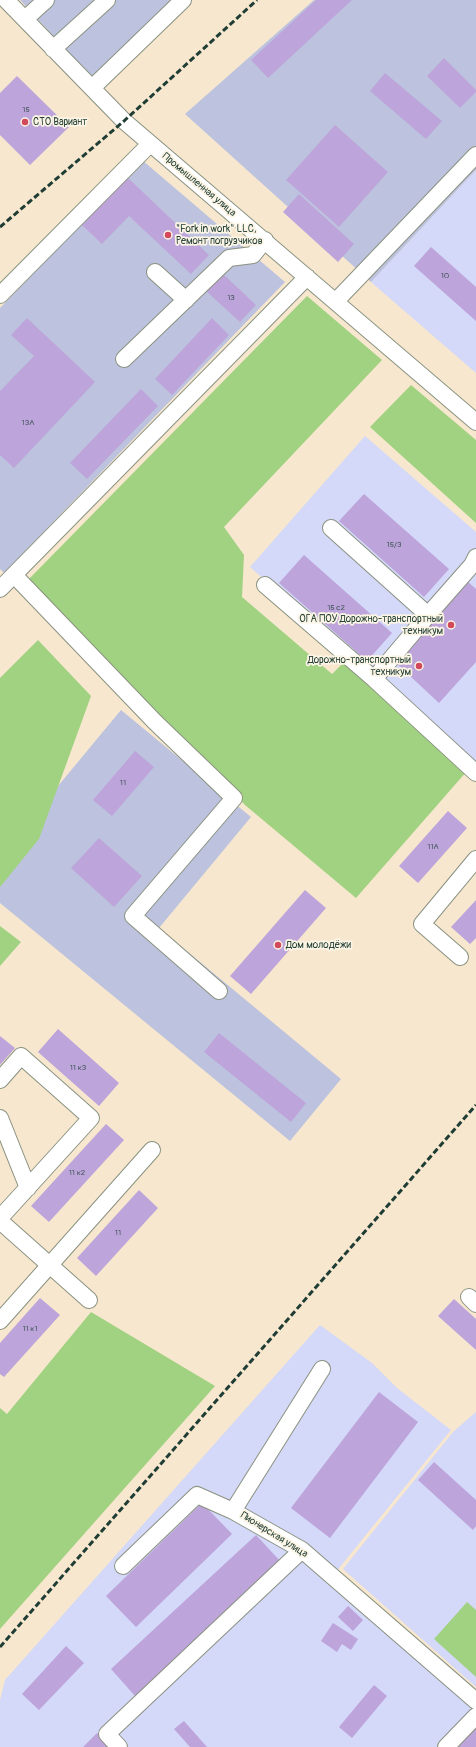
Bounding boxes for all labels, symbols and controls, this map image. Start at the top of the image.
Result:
house number: 15 [22,105,30,115]
place label: СТО Вариант [33,116,87,128]
marker: СТО Вариант [20,117,30,127]
street label: Промышленная улица [160,151,238,219]
place label: "Fork in work" LLC, Ремонт погрузчиков [176,223,263,246]
marker: "Fork in work" LLC, Ремонт погрузчиков [163,230,173,240]
house number: 10 [441,271,449,281]
house number: 13 [227,293,235,303]
house number: 13А [22,418,34,428]
house number: 15/3 [387,540,401,550]
house number: 15 с2 [327,603,345,613]
place label: ОГА ПОУ Дорожно-транспортный техникум [299,613,443,636]
marker: ОГА ПОУ Дорожно-транспортный техникум [446,620,456,630]
place label: Дорожно-транспортный техникум [308,654,411,678]
marker: Дорожно-транспортный техникум [414,661,424,671]
house number: 11 [120,778,126,788]
house number: 11А [427,842,439,852]
place label: Дом молодёжи [286,939,351,951]
marker: Дом молодёжи [273,940,283,950]
house number: 11 к3 [70,1063,86,1073]
house number: 11 к2 [69,1168,85,1178]
house number: 11 [115,1228,121,1238]
house number: 11 к1 [22,1324,38,1334]
street label: Пионерская улица [238,1509,310,1561]

